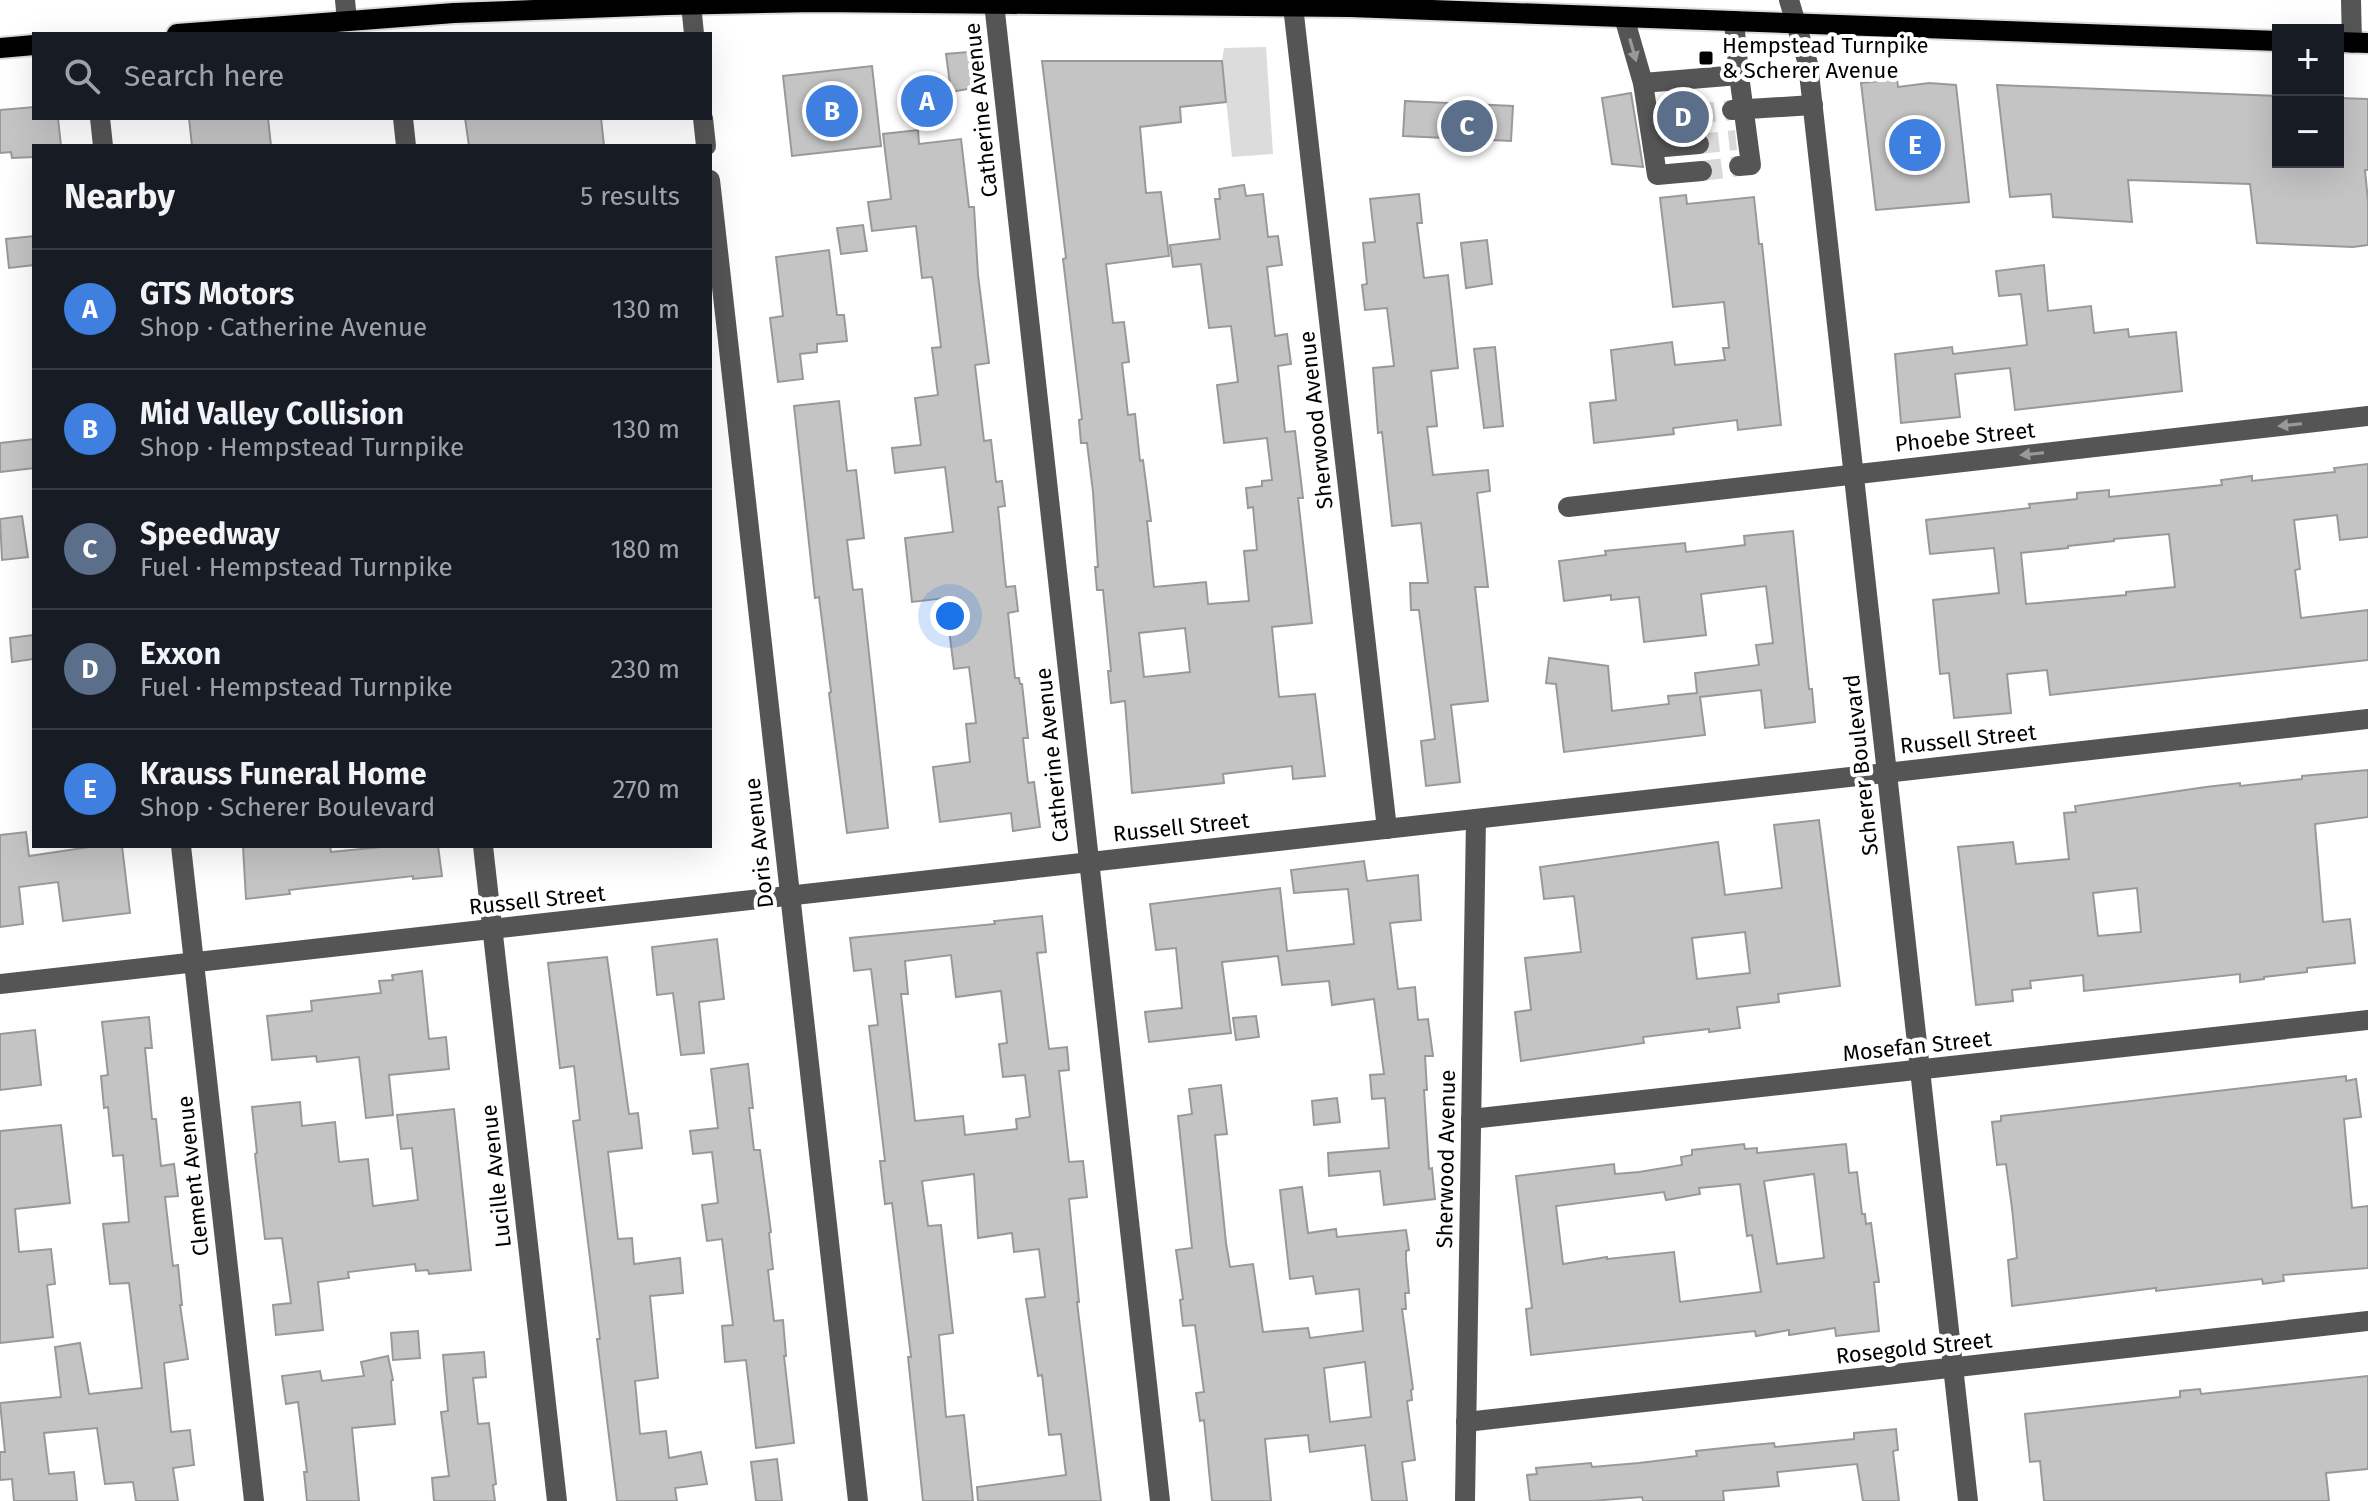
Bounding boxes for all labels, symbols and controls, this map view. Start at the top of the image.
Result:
street label: Catherine Avenue [958,21,1004,199]
map controls [2272,24,2344,168]
button: + [2272,24,2344,96]
search box [32,32,712,120]
place label: Hempstead Turnpike & Scherer Avenue [1722,32,1929,84]
one-way arrow [1628,37,1640,62]
marker: Hempstead Turnpike & Scherer Avenue [1697,49,1715,67]
icon: search [60,54,104,98]
text: Search here [124,58,284,94]
pin: A [901,71,953,131]
pin: B [806,81,858,141]
pin: D [1657,87,1709,147]
pin: C [1441,96,1493,156]
button: − [2272,96,2344,168]
pin: E [1889,115,1941,175]
text: Nearby [64,176,175,217]
text: 5 results [580,181,680,212]
text: GTS Motors [140,276,294,312]
text: A [82,294,98,325]
text: 130 m [612,294,680,325]
text: Shop · Catherine Avenue [140,312,427,343]
street label: Sherwood Avenue [1293,330,1339,510]
text: Mid Valley Collision [140,396,404,432]
text: B [82,414,98,445]
text: 130 m [612,414,680,445]
street label: Phoebe Street [1894,416,2036,458]
one-way arrow [2278,419,2303,432]
text: Shop · Hempstead Turnpike [140,432,464,463]
one-way arrow [2019,448,2044,461]
text: Speedway [140,516,280,552]
text: C [83,534,97,565]
text: 180 m [611,534,680,565]
text: Fuel · Hempstead Turnpike [140,552,453,583]
your location [930,596,970,636]
text: Exxon [140,636,221,672]
text: D [82,654,98,685]
text: 230 m [611,654,680,685]
street label: Catherine Avenue [1029,666,1075,844]
text: Fuel · Hempstead Turnpike [140,672,453,703]
street label: Scherer Boulevard [1838,673,1884,857]
street label: Russell Street [1899,718,2038,760]
text: Krauss Funeral Home [140,756,427,792]
text: E [83,774,97,805]
text: 270 m [612,774,680,805]
street label: Doris Avenue [739,777,779,909]
text: Shop · Scherer Boulevard [140,792,435,823]
street label: Russell Street [1112,806,1251,848]
street label: Russell Street [468,879,607,921]
street label: Mosefan Street [1841,1025,1993,1067]
street label: Sherwood Avenue [1431,1069,1461,1249]
street label: Clement Avenue [171,1095,215,1257]
street label: Lucille Avenue [475,1103,517,1249]
street label: Rosegold Street [1834,1326,1994,1370]

